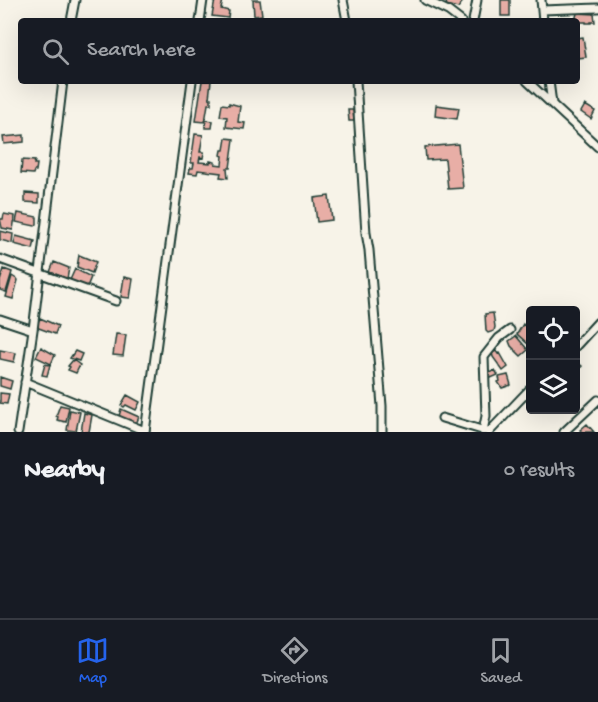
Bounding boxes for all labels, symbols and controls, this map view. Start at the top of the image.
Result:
search box [18,18,580,84]
icon: search [39,35,72,68]
text: Search here [87,38,195,64]
map controls [526,306,580,414]
button: locate [526,306,580,360]
button: layers [526,360,580,414]
text: Nearby [24,456,105,487]
text: 0 results [504,460,574,483]
tab: Map [76,634,109,689]
tab: Directions [262,634,328,689]
tab: Saved [480,634,521,689]

